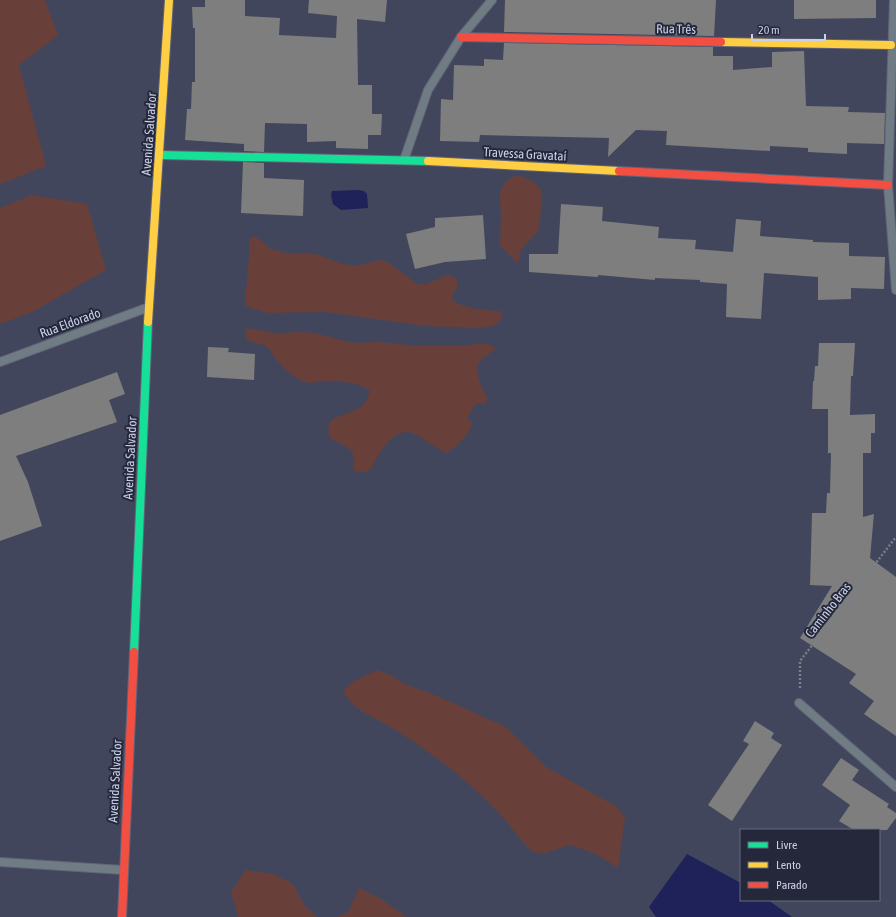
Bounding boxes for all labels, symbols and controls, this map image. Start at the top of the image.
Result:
scale bar [752,16,825,42]
street label: Rua Três [656,21,696,37]
text: 20 m [758,23,780,37]
street label: Avenida Salvador [139,92,159,176]
street label: Travessa Gravataí [483,144,567,164]
street label: Rua Eldorado [38,305,102,341]
street label: Avenida Salvador [120,416,140,500]
street label: Caminho Bras [802,579,854,640]
street label: Avenida Salvador [105,739,125,823]
legend [740,829,880,901]
text: Livre [776,838,797,852]
text: Lento [776,858,801,872]
text: Parado [776,878,808,892]

